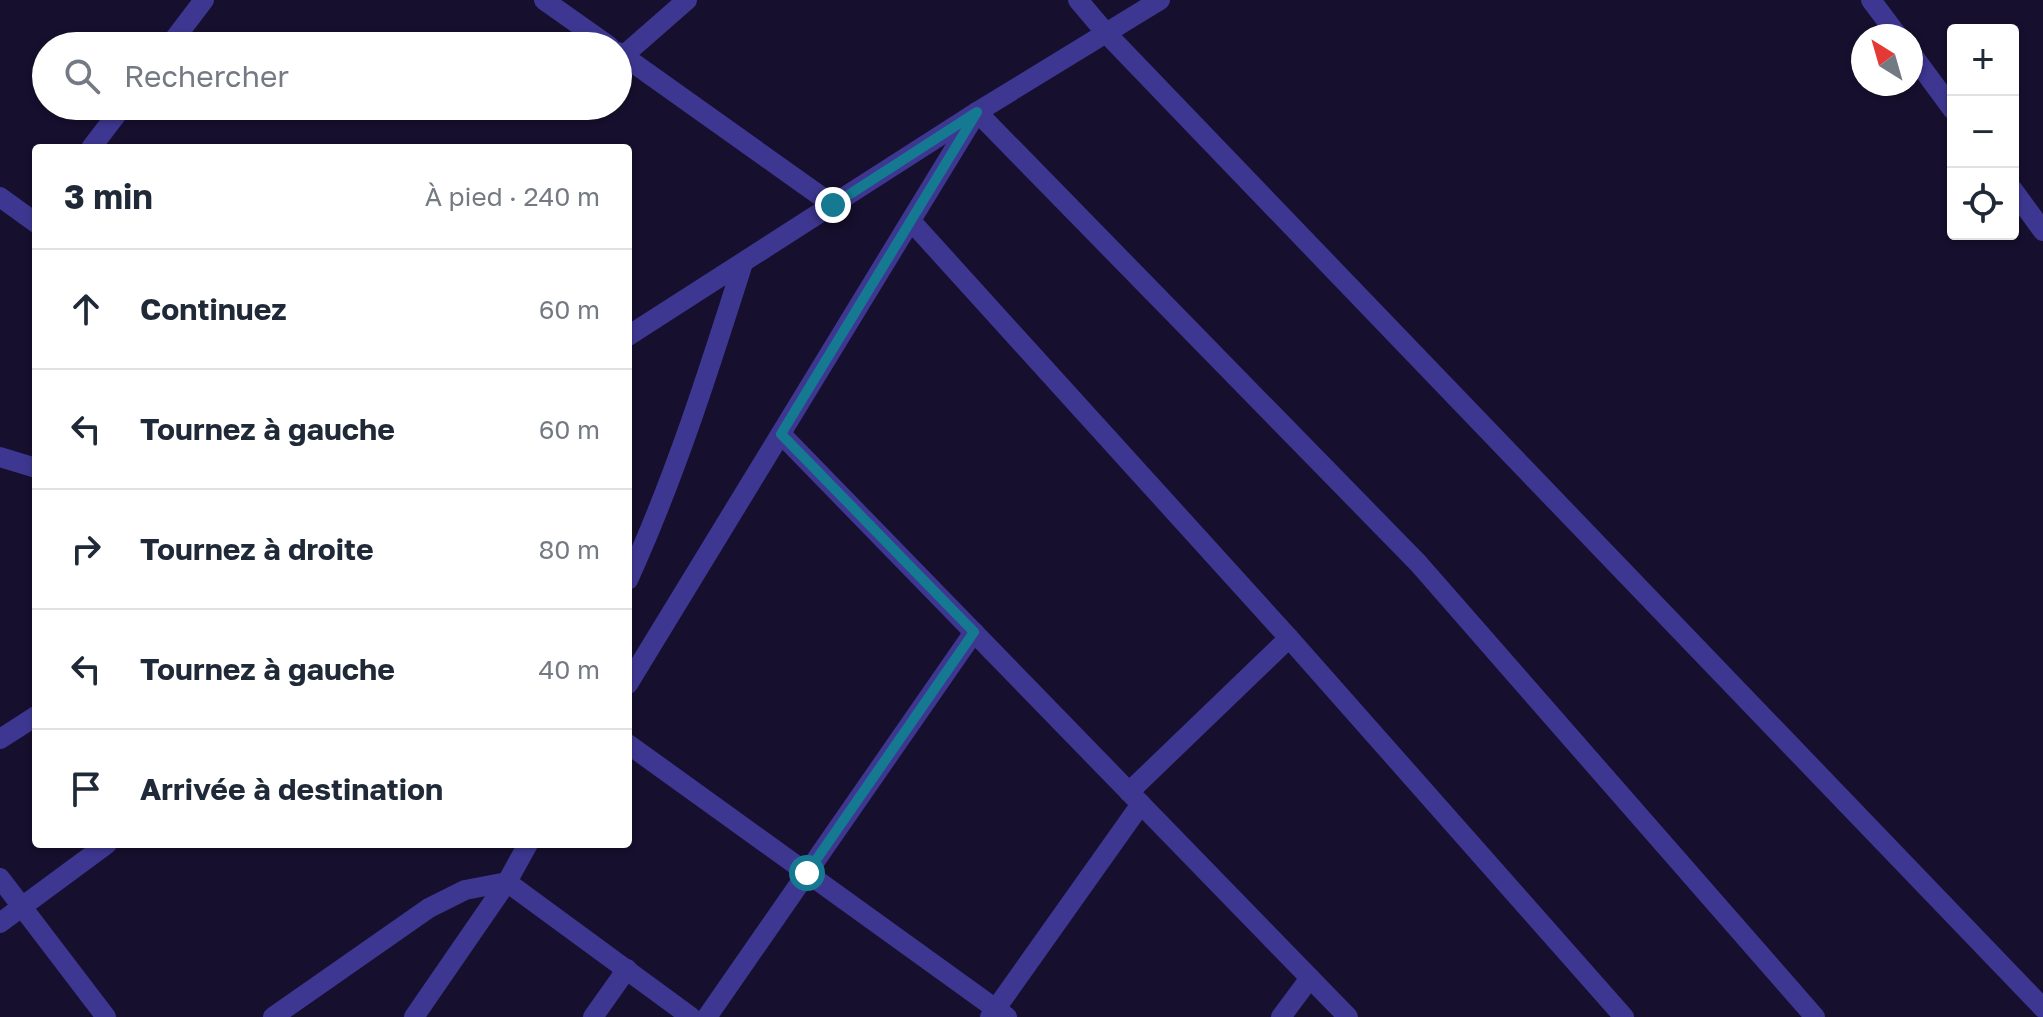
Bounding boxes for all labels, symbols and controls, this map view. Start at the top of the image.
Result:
north arrow [1851,24,1923,96]
map controls [1947,24,2019,240]
button: + [1947,24,2019,96]
search box [32,32,632,120]
icon: search [60,54,104,98]
text: Rechercher [124,58,289,94]
button: − [1947,96,2019,168]
button: locate [1947,168,2019,240]
text: 3 min [64,176,153,216]
text: À pied · 240 m [425,181,600,212]
route end [815,187,851,223]
icon: ahead [64,287,108,331]
text: Continuez [140,291,287,327]
text: 60 m [539,294,600,325]
icon: left [64,407,108,451]
text: Tournez à gauche [140,411,395,447]
text: 60 m [539,414,600,445]
icon: right [64,527,108,571]
text: Tournez à droite [140,531,374,567]
text: 80 m [539,534,600,565]
icon: left [64,647,108,691]
text: Tournez à gauche [140,651,395,687]
text: 40 m [539,654,600,685]
icon: arrive [64,767,108,811]
text: Arrivée à destination [140,771,443,807]
route start [789,855,825,891]

